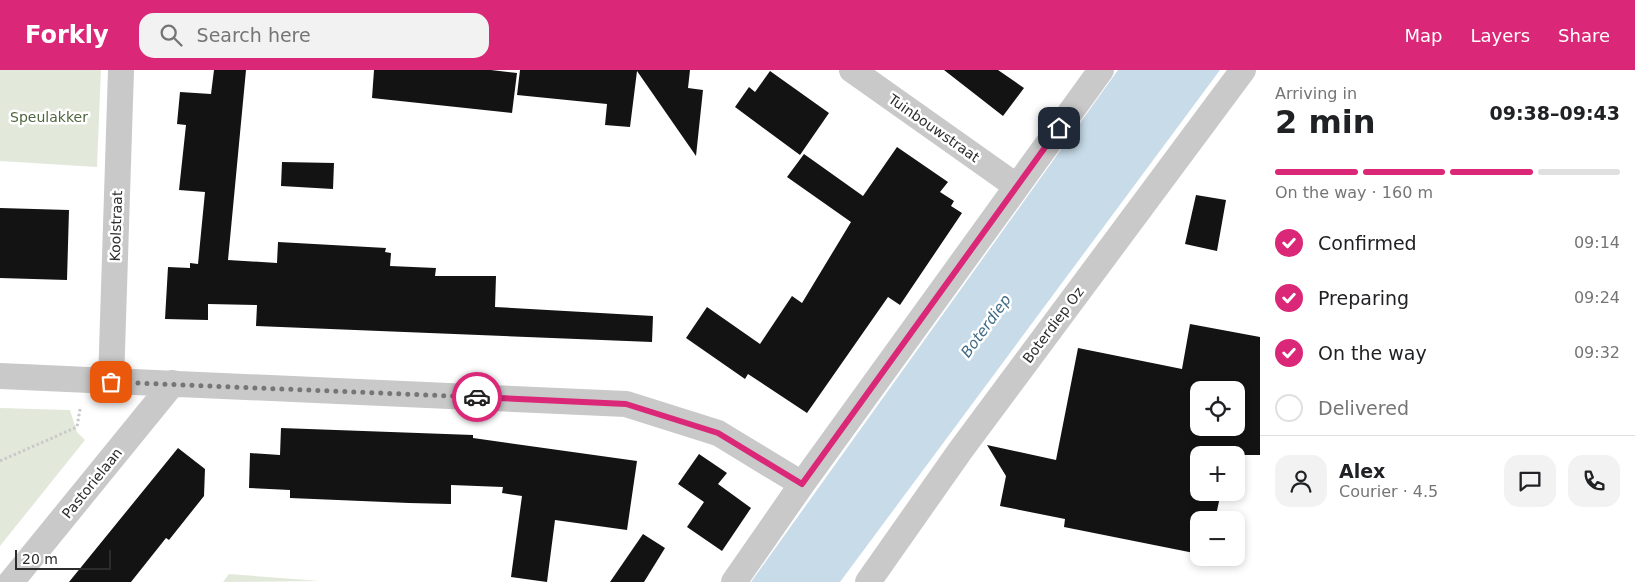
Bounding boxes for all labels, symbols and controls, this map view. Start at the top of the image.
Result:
search box [139,13,489,58]
text: Forkly [25,21,109,49]
icon: search [157,21,185,49]
text: Search here [197,24,311,46]
text: Map [1404,25,1442,46]
text: Layers [1470,25,1530,46]
text: Share [1558,25,1610,46]
text: Arriving in [1275,84,1357,103]
street label: Tuinbouwstraat [885,90,983,166]
text: 09:38–09:43 [1490,102,1620,124]
text: 2 min [1275,103,1376,141]
pin [1038,107,1080,149]
park label: Speulakker [10,109,88,125]
icon: home [1045,114,1073,142]
text: On the way · 160 m [1275,183,1433,202]
street label: Koolstraat [107,190,125,262]
icon: check [1275,229,1303,257]
text: Confirmed [1318,232,1417,254]
text: 09:14 [1574,233,1620,252]
street label: Boterdiep Oz [1019,284,1087,366]
icon: check [1275,284,1303,312]
text: Preparing [1318,287,1409,309]
text: 09:24 [1574,288,1620,307]
water label: Boterdiep [957,291,1015,361]
icon: check [1275,339,1303,367]
text: On the way [1318,342,1427,364]
text: 09:32 [1574,343,1620,362]
pin [90,361,132,403]
icon: bag [97,368,125,396]
courier [452,372,502,422]
map controls [1190,381,1245,566]
button: locate [1190,381,1245,436]
icon: car [463,383,491,411]
text: Delivered [1318,397,1409,419]
street label: Pastorielaan [59,445,125,521]
button: + [1190,446,1245,501]
button: person [1275,455,1327,507]
button: chat [1504,455,1556,507]
button: phone [1568,455,1620,507]
text: Alex [1339,460,1385,482]
text: Courier · 4.5 [1339,482,1438,501]
button: − [1190,511,1245,566]
scale bar [15,547,111,570]
text: 20 m [22,551,58,567]

